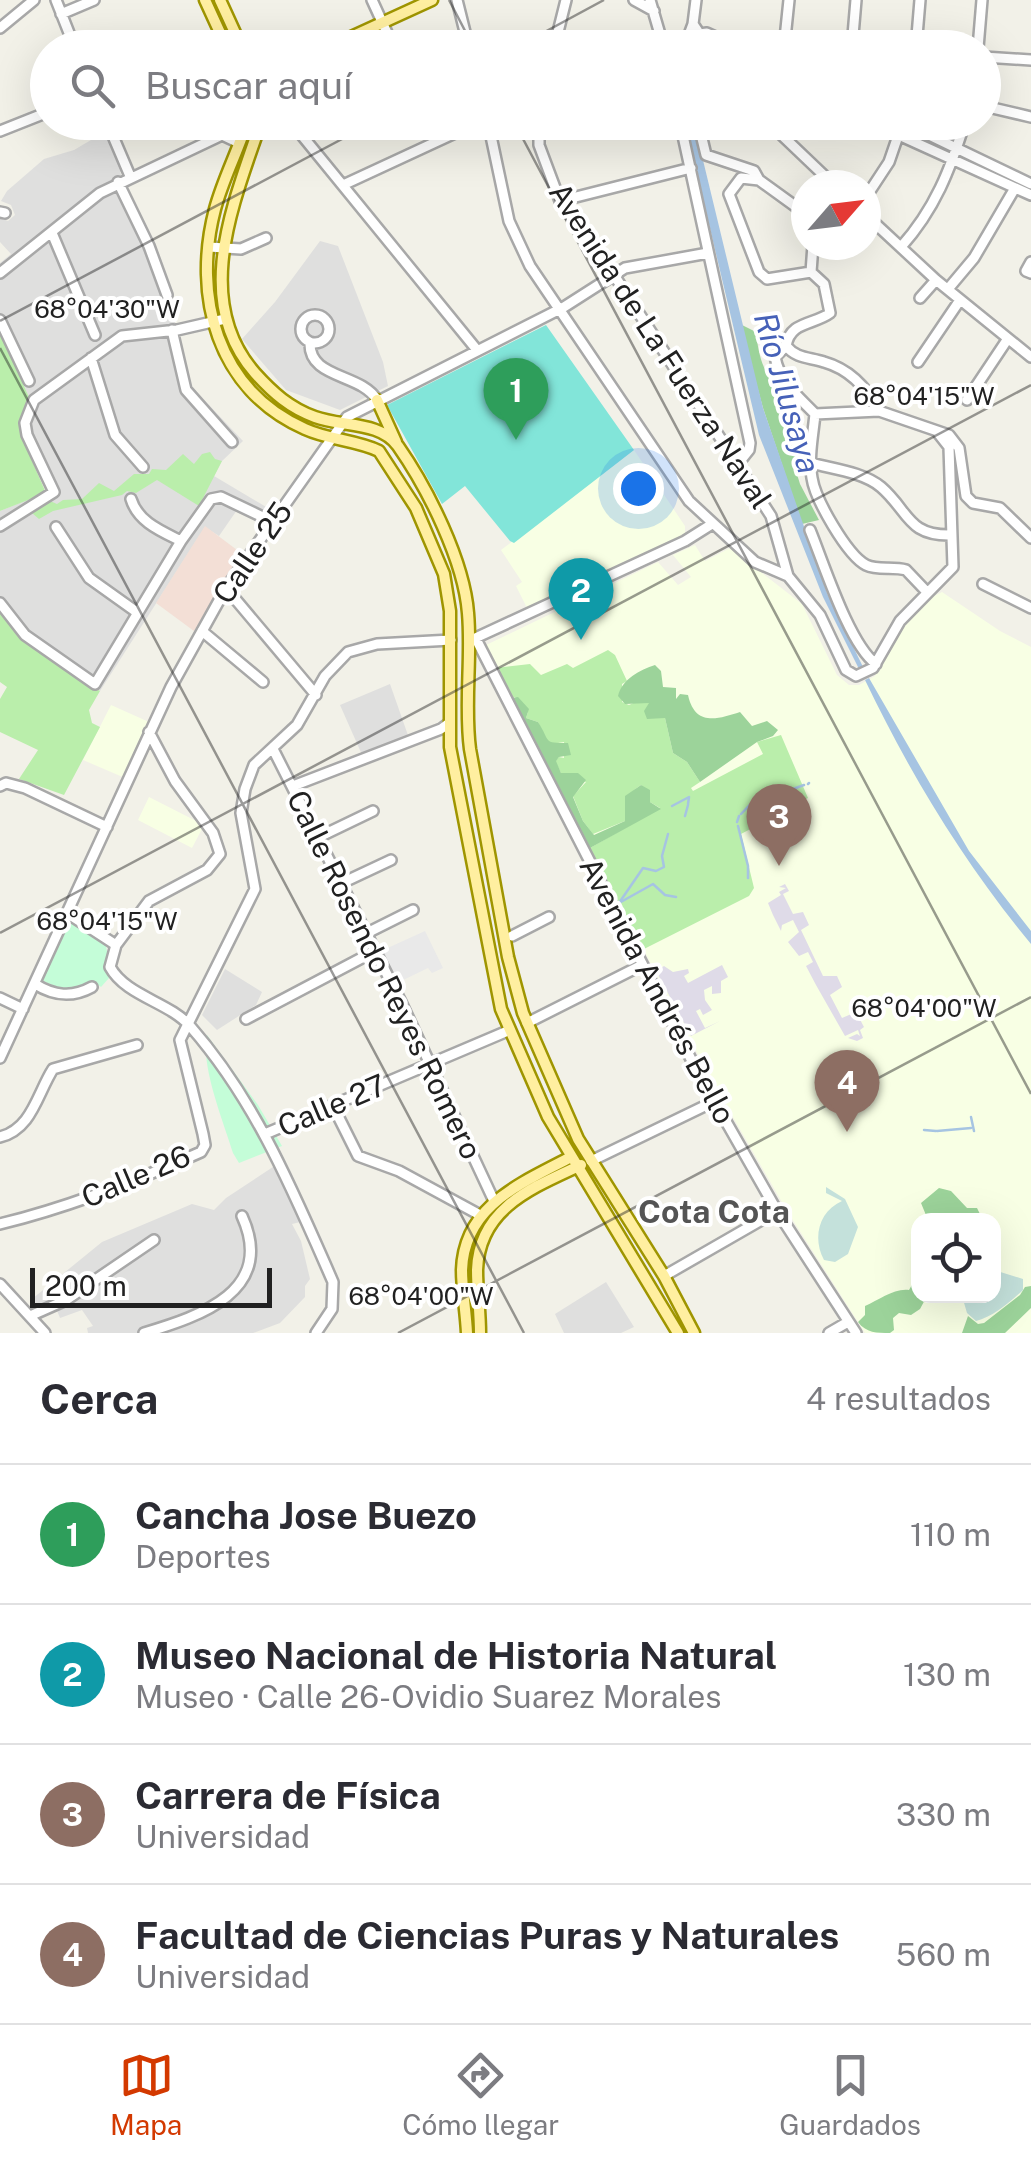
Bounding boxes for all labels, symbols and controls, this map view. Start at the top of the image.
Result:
search box [30,30,1001,140]
icon: search [65,58,120,113]
text: Buscar aquí [145,63,352,108]
north arrow [791,170,881,260]
street label: Avenida de La Fuerza Naval [542,176,780,515]
text: 68°04'30"W [34,294,180,324]
water label: Río Jilusaya [747,308,828,478]
pin: 1 [484,358,548,440]
text: 68°04'15"W [854,381,995,411]
your location [613,463,664,514]
street label: Calle 25 [205,495,299,610]
pin: 2 [548,558,614,640]
street label: Calle Rosendo Reyes Romero [280,784,490,1165]
pin: 3 [746,784,812,866]
street label: Avenida Andrés Bello [572,851,743,1130]
text: 68°04'15"W [37,906,178,936]
text: 68°04'00"W [851,993,997,1023]
pin: 4 [814,1050,880,1132]
street label: Calle 27 [272,1066,391,1144]
street label: Calle 26 [76,1137,195,1215]
district label: Cota Cota [638,1193,790,1230]
map controls [911,1213,1001,1303]
button: locate [911,1213,1001,1303]
scale bar [30,1263,272,1308]
text: 200 m [45,1269,127,1302]
text: 68°04'00"W [348,1281,494,1311]
text: Cerca [40,1374,158,1423]
text: 4 resultados [806,1380,991,1417]
text: Cancha Jose Buezo [135,1493,477,1538]
text: 1 [66,1516,79,1553]
text: 110 m [910,1516,991,1553]
text: Deportes [135,1538,271,1575]
text: Museo Nacional de Historia Natural [135,1633,777,1678]
text: 2 [62,1656,83,1693]
text: 130 m [903,1656,991,1693]
text: Museo · Calle 26-Ovidio Suarez Morales [135,1678,721,1715]
text: Carrera de Física [135,1773,441,1818]
text: 3 [62,1796,83,1833]
text: 330 m [896,1796,991,1833]
text: Universidad [135,1818,310,1855]
text: Facultad de Ciencias Puras y Naturales [135,1913,839,1958]
text: 4 [62,1936,83,1973]
text: 560 m [896,1936,991,1973]
text: Universidad [135,1958,310,1995]
tab: Mapa [110,2048,182,2141]
tab: Cómo llegar [402,2048,559,2141]
tab: Guardados [779,2048,921,2141]

